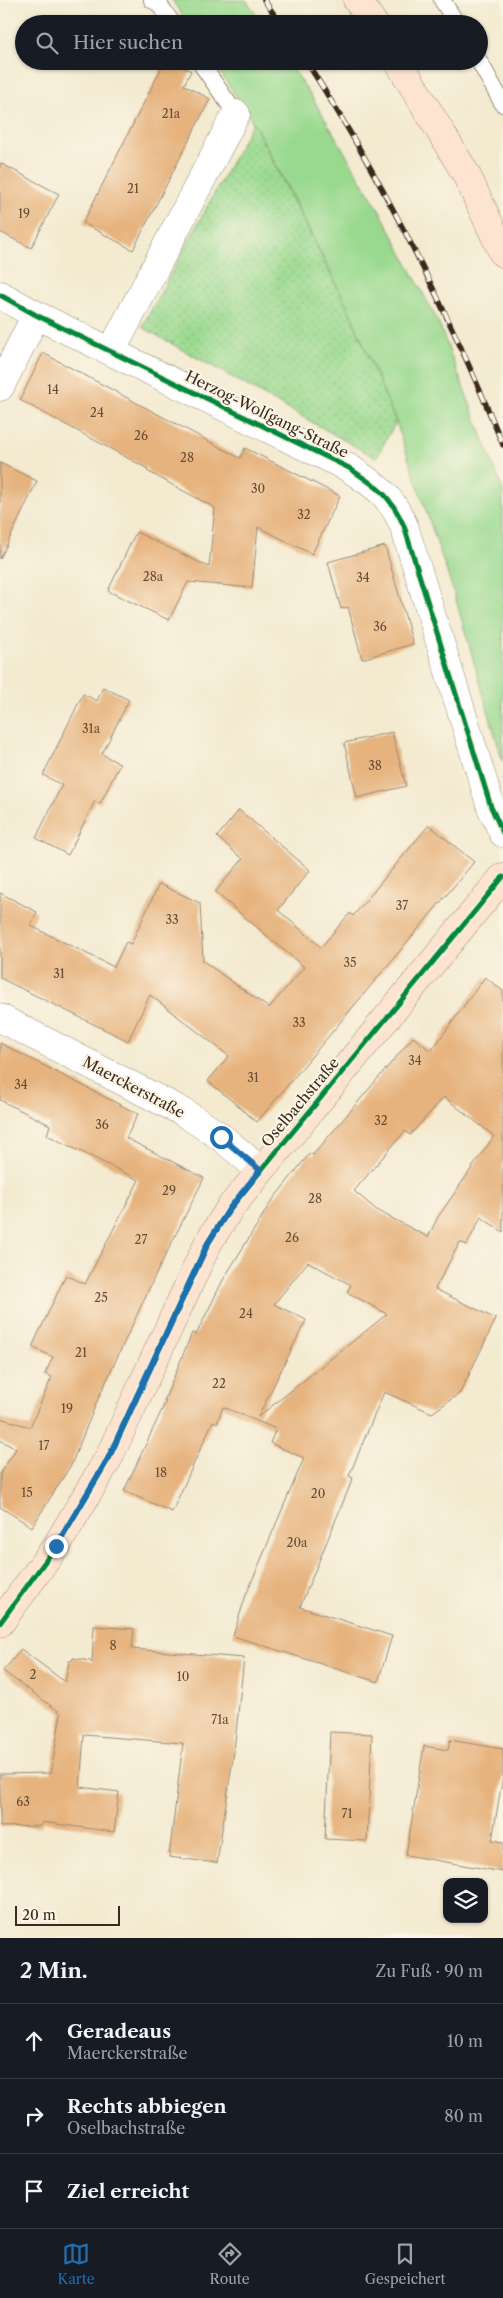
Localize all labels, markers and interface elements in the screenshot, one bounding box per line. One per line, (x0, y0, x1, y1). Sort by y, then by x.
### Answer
search box (15, 15, 488, 70)
icon: search (33, 29, 61, 57)
text: Hier suchen (73, 31, 183, 54)
house number: 21a (162, 106, 181, 121)
house number: 21 (127, 181, 139, 196)
house number: 19 (18, 206, 30, 221)
street label: Herzog-Wolfgang-Straße (182, 366, 352, 462)
house number: 14 (47, 382, 59, 397)
house number: 24 (90, 405, 104, 420)
house number: 26 (134, 428, 148, 443)
house number: 28 (180, 450, 194, 465)
house number: 30 (251, 481, 265, 496)
house number: 32 (297, 507, 311, 522)
house number: 28a (143, 569, 164, 584)
house number: 34 (356, 570, 370, 585)
house number: 36 (373, 619, 387, 634)
house number: 31a (82, 721, 101, 736)
house number: 38 (368, 758, 382, 773)
house number: 37 (396, 898, 408, 913)
house number: 33 (165, 912, 179, 927)
house number: 35 (343, 955, 357, 970)
house number: 31 (53, 966, 65, 981)
house number: 33 (292, 1015, 306, 1030)
street label: Maerckerstraße (80, 1052, 188, 1122)
street label: Oselbachstraße (257, 1053, 343, 1151)
house number: 34 (408, 1053, 422, 1068)
house number: 31 (247, 1070, 259, 1085)
house number: 34 (14, 1077, 28, 1092)
house number: 32 (374, 1113, 388, 1128)
house number: 36 (95, 1117, 109, 1132)
route start (210, 1126, 233, 1149)
house number: 29 (162, 1183, 176, 1198)
house number: 28 (308, 1191, 322, 1206)
house number: 26 (285, 1230, 299, 1245)
house number: 27 (135, 1232, 147, 1247)
house number: 25 (94, 1290, 108, 1305)
house number: 24 (239, 1306, 253, 1321)
house number: 21 (75, 1345, 87, 1360)
house number: 22 (212, 1376, 226, 1391)
house number: 19 (61, 1401, 73, 1416)
house number: 17 (39, 1438, 50, 1453)
house number: 18 (155, 1465, 167, 1480)
house number: 15 (21, 1485, 33, 1500)
house number: 20 (311, 1486, 325, 1501)
route end (45, 1535, 68, 1558)
house number: 20a (287, 1535, 308, 1550)
house number: 8 (109, 1638, 117, 1653)
house number: 2 (30, 1667, 37, 1682)
house number: 10 (177, 1669, 189, 1684)
house number: 71a (211, 1712, 229, 1727)
house number: 63 (16, 1794, 30, 1809)
house number: 71 (342, 1806, 352, 1821)
map controls (443, 1878, 488, 1923)
button: layers (443, 1878, 488, 1923)
scale bar (15, 1903, 120, 1926)
text: 20 m (22, 1906, 56, 1924)
text: 2 Min. (20, 1958, 88, 1983)
text: Zu Fuß · 90 m (375, 1961, 483, 1981)
text: Geradeaus (67, 2020, 171, 2043)
icon: ahead (20, 2027, 48, 2055)
text: 10 m (447, 2031, 483, 2051)
text: Maerckerstraße (67, 2043, 187, 2063)
text: Rechts abbiegen (67, 2095, 227, 2118)
icon: right (20, 2102, 48, 2130)
text: 80 m (444, 2106, 483, 2126)
text: Oselbachstraße (67, 2118, 185, 2138)
icon: arrive (20, 2177, 48, 2205)
text: Ziel erreicht (67, 2180, 189, 2203)
tab: Karte (58, 2240, 94, 2288)
tab: Route (210, 2240, 250, 2288)
tab: Gespeichert (365, 2240, 445, 2288)

